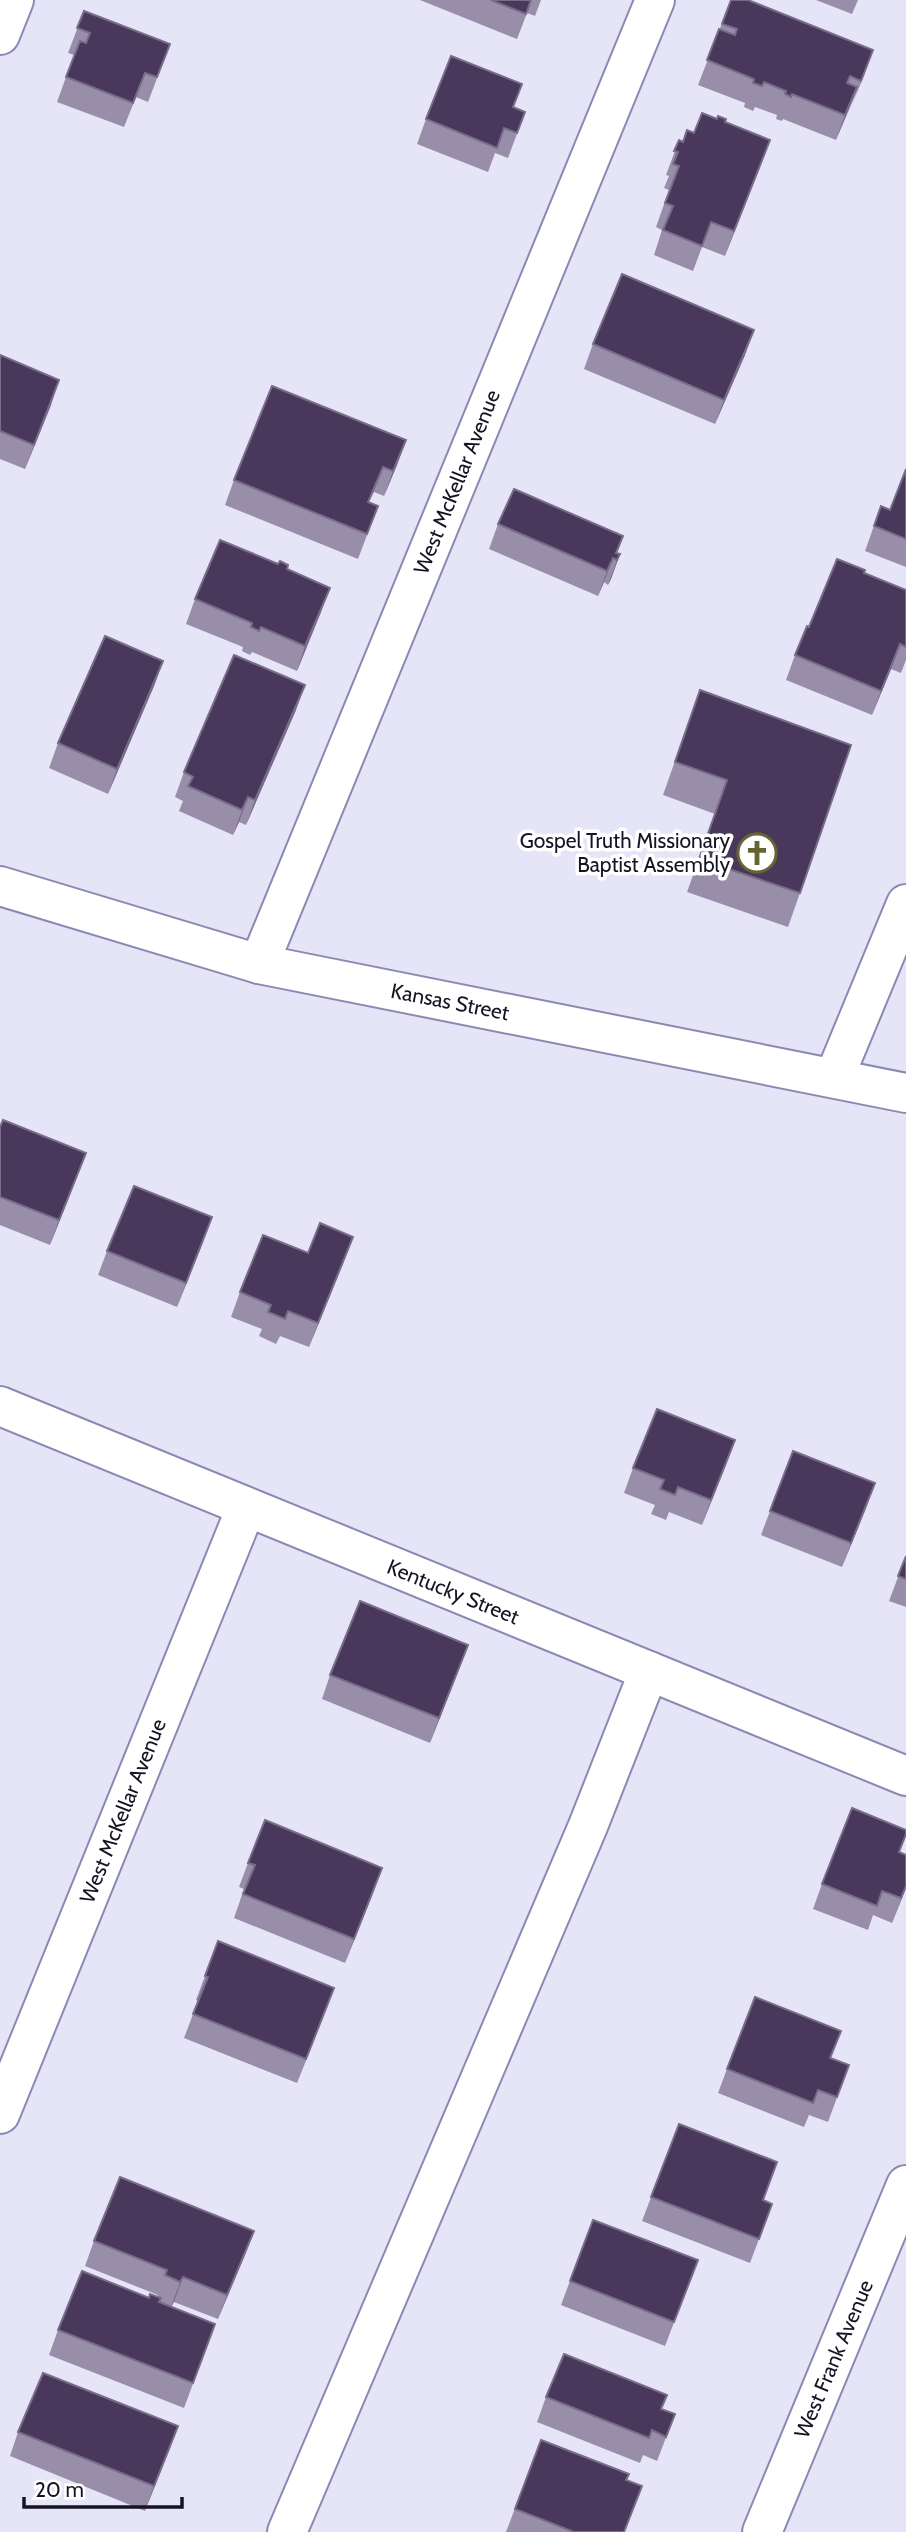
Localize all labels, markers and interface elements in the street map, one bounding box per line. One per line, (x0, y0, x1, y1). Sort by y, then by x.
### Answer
street label: West McKellar Avenue (408, 386, 505, 578)
place label: Gospel Truth Missionary Baptist Assembly (520, 828, 730, 877)
church icon: Gospel Truth Missionary Baptist Assembly (736, 832, 778, 874)
street label: Kansas Street (389, 978, 511, 1025)
street label: Kentucky Street (384, 1554, 523, 1629)
street label: West McKellar Avenue (74, 1715, 171, 1907)
street label: West Frank Avenue (789, 2276, 878, 2442)
scale bar (24, 2466, 182, 2510)
text: 20 m (35, 2477, 84, 2502)

